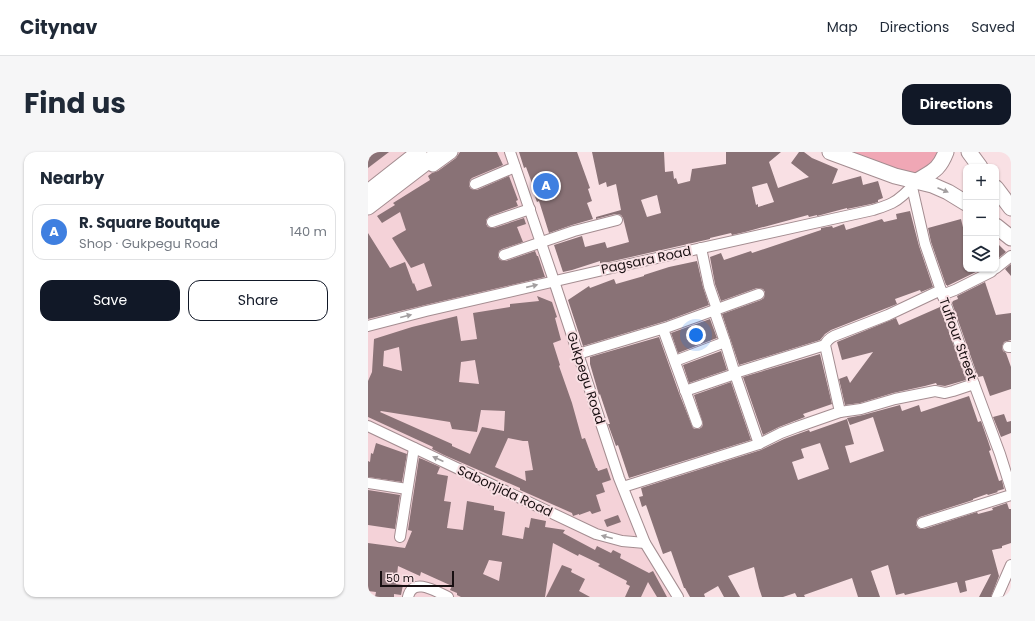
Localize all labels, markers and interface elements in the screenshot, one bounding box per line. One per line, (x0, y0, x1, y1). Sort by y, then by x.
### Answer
text: Citynav (20, 14, 97, 41)
text: Map (827, 17, 858, 37)
text: Directions (880, 17, 949, 37)
text: Saved (971, 17, 1015, 37)
text: Find us (24, 84, 126, 123)
button: Directions (902, 84, 1011, 125)
map controls (963, 164, 999, 272)
button: + (963, 164, 999, 200)
text: Nearby (40, 166, 104, 190)
pin: A (533, 171, 559, 201)
one-way arrow (937, 187, 949, 193)
button: − (963, 200, 999, 236)
text: R. Square Boutque (79, 212, 220, 233)
text: A (49, 222, 59, 241)
text: 140 m (290, 222, 327, 241)
text: Shop · Gukpegu Road (79, 234, 218, 253)
button: layers (963, 236, 999, 272)
street label: Pagsara Road (599, 241, 693, 279)
button: Save (40, 280, 180, 321)
button: Share (188, 280, 328, 321)
one-way arrow (526, 283, 538, 289)
street label: Tuffour Street (934, 295, 982, 383)
one-way arrow (400, 313, 412, 319)
your location (686, 325, 706, 345)
street label: Gukpegu Road (562, 329, 610, 427)
one-way arrow (432, 456, 444, 462)
street label: Sabonjida Road (454, 461, 556, 521)
one-way arrow (601, 534, 613, 540)
scale bar (380, 569, 454, 588)
text: 50 m (386, 570, 414, 586)

